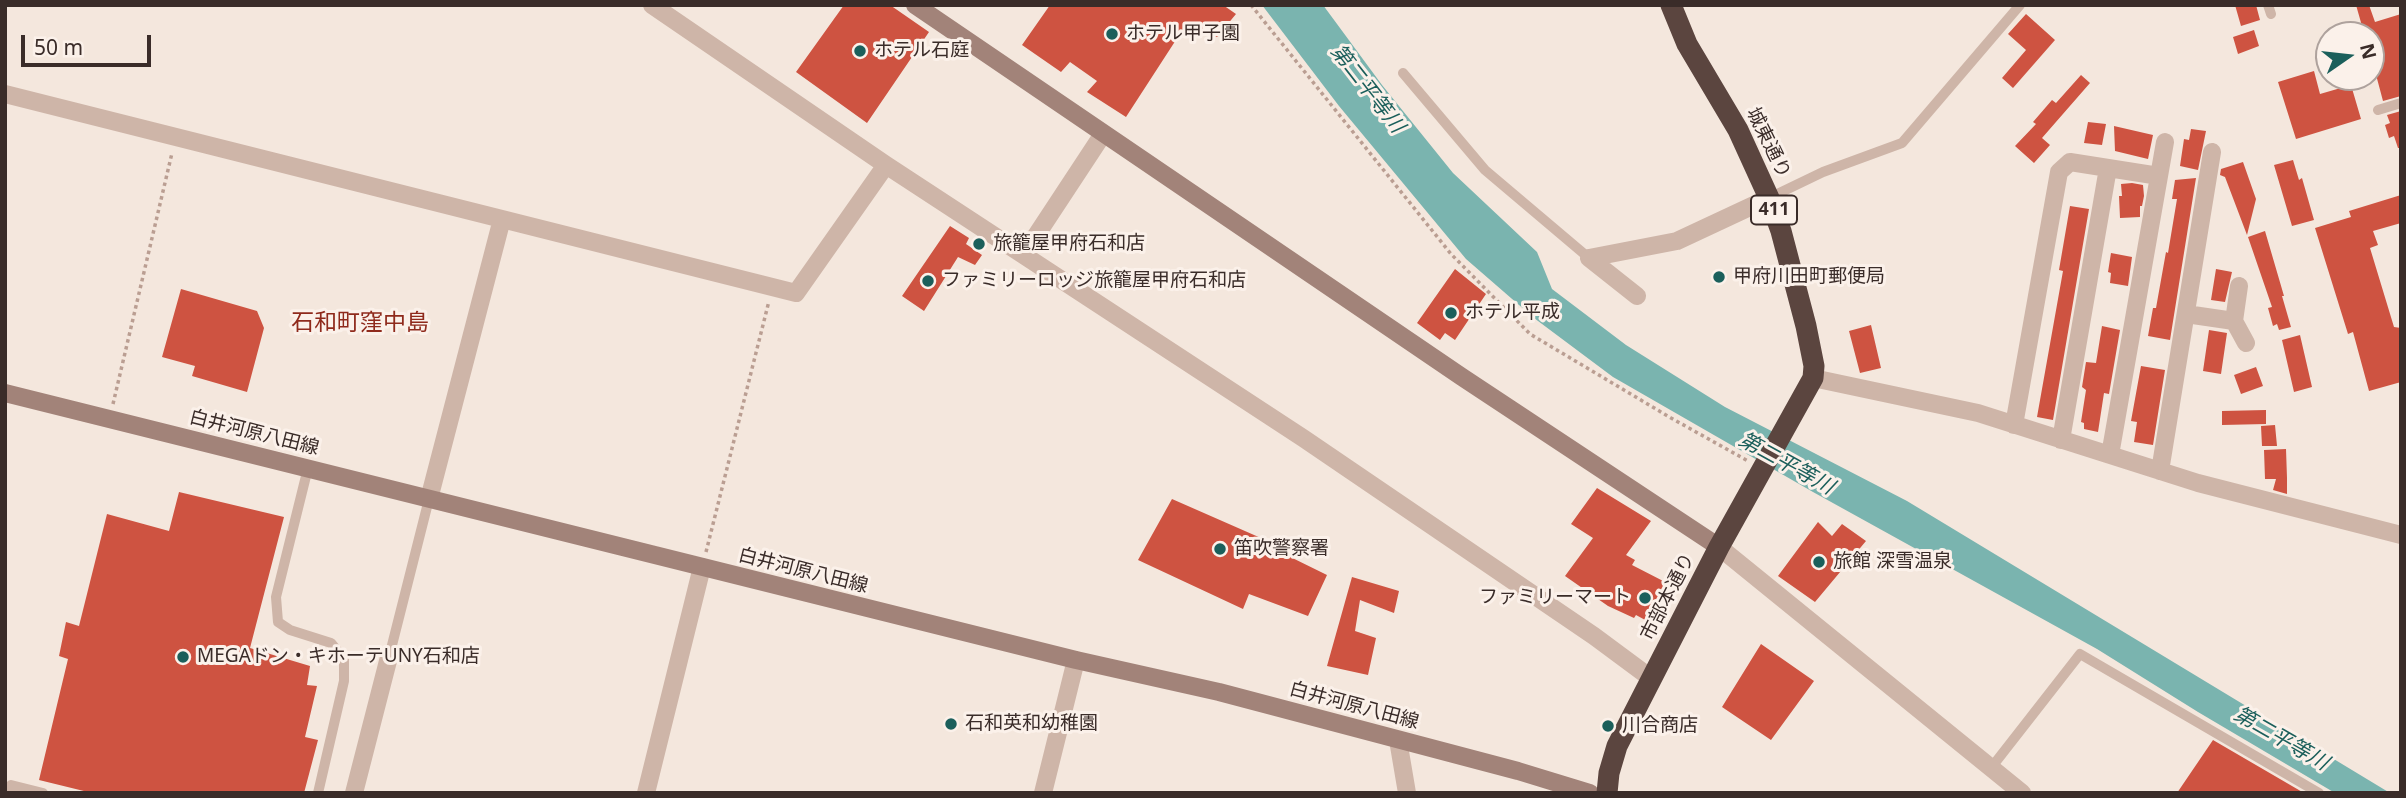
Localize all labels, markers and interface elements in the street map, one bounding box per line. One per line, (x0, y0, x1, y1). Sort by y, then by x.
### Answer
scale bar (24, 21, 154, 65)
north arrow (2315, 21, 2385, 91)
place label: ホテル甲子園 (1126, 23, 1240, 45)
marker: ホテル甲子園 (1104, 26, 1120, 42)
text: 50 m (34, 33, 83, 61)
place label: ホテル石庭 (874, 40, 969, 62)
water label: 第二平等川 (1325, 40, 1409, 138)
text: N (2354, 41, 2383, 62)
marker: ホテル石庭 (852, 43, 868, 59)
street label: 城東通り (1741, 104, 1795, 182)
road number: 411 (1751, 196, 1797, 224)
place label: 旅籠屋甲府石和店 (993, 233, 1145, 255)
marker: 旅籠屋甲府石和店 (971, 236, 987, 252)
place label: 甲府川田町郵便局 (1733, 266, 1885, 288)
marker: 甲府川田町郵便局 (1711, 269, 1727, 285)
place label: ファミリーロッジ旅籠屋甲府石和店 (942, 270, 1246, 292)
marker: ファミリーロッジ旅籠屋甲府石和店 (920, 273, 936, 289)
place label: ホテル平成 (1465, 302, 1560, 324)
marker: ホテル平成 (1443, 305, 1459, 321)
district label: 石和町窪中島 (291, 309, 429, 337)
street label: 白井河原八田線 (187, 406, 321, 460)
water label: 第二平等川 (1734, 428, 1838, 500)
place label: 笛吹警察署 (1234, 538, 1329, 560)
marker: 笛吹警察署 (1212, 541, 1228, 557)
street label: 白井河原八田線 (736, 544, 870, 598)
street label: 市部本通り (1636, 550, 1700, 644)
place label: 旅館 深雪温泉 (1833, 551, 1952, 573)
marker: 旅館 深雪温泉 (1811, 554, 1827, 570)
place label: ファミリーマート (1479, 587, 1631, 609)
marker: ファミリーマート (1637, 590, 1653, 606)
place label: MEGAドン・キホーテUNY石和店 (197, 646, 480, 668)
marker: MEGAドン・キホーテUNY石和店 (175, 649, 191, 665)
street label: 白井河原八田線 (1287, 678, 1421, 734)
water label: 第二平等川 (2229, 702, 2333, 776)
place label: 石和英和幼稚園 (965, 713, 1098, 735)
place label: 川合商店 (1622, 715, 1698, 737)
marker: 石和英和幼稚園 (943, 716, 959, 732)
marker: 川合商店 (1600, 718, 1616, 734)

